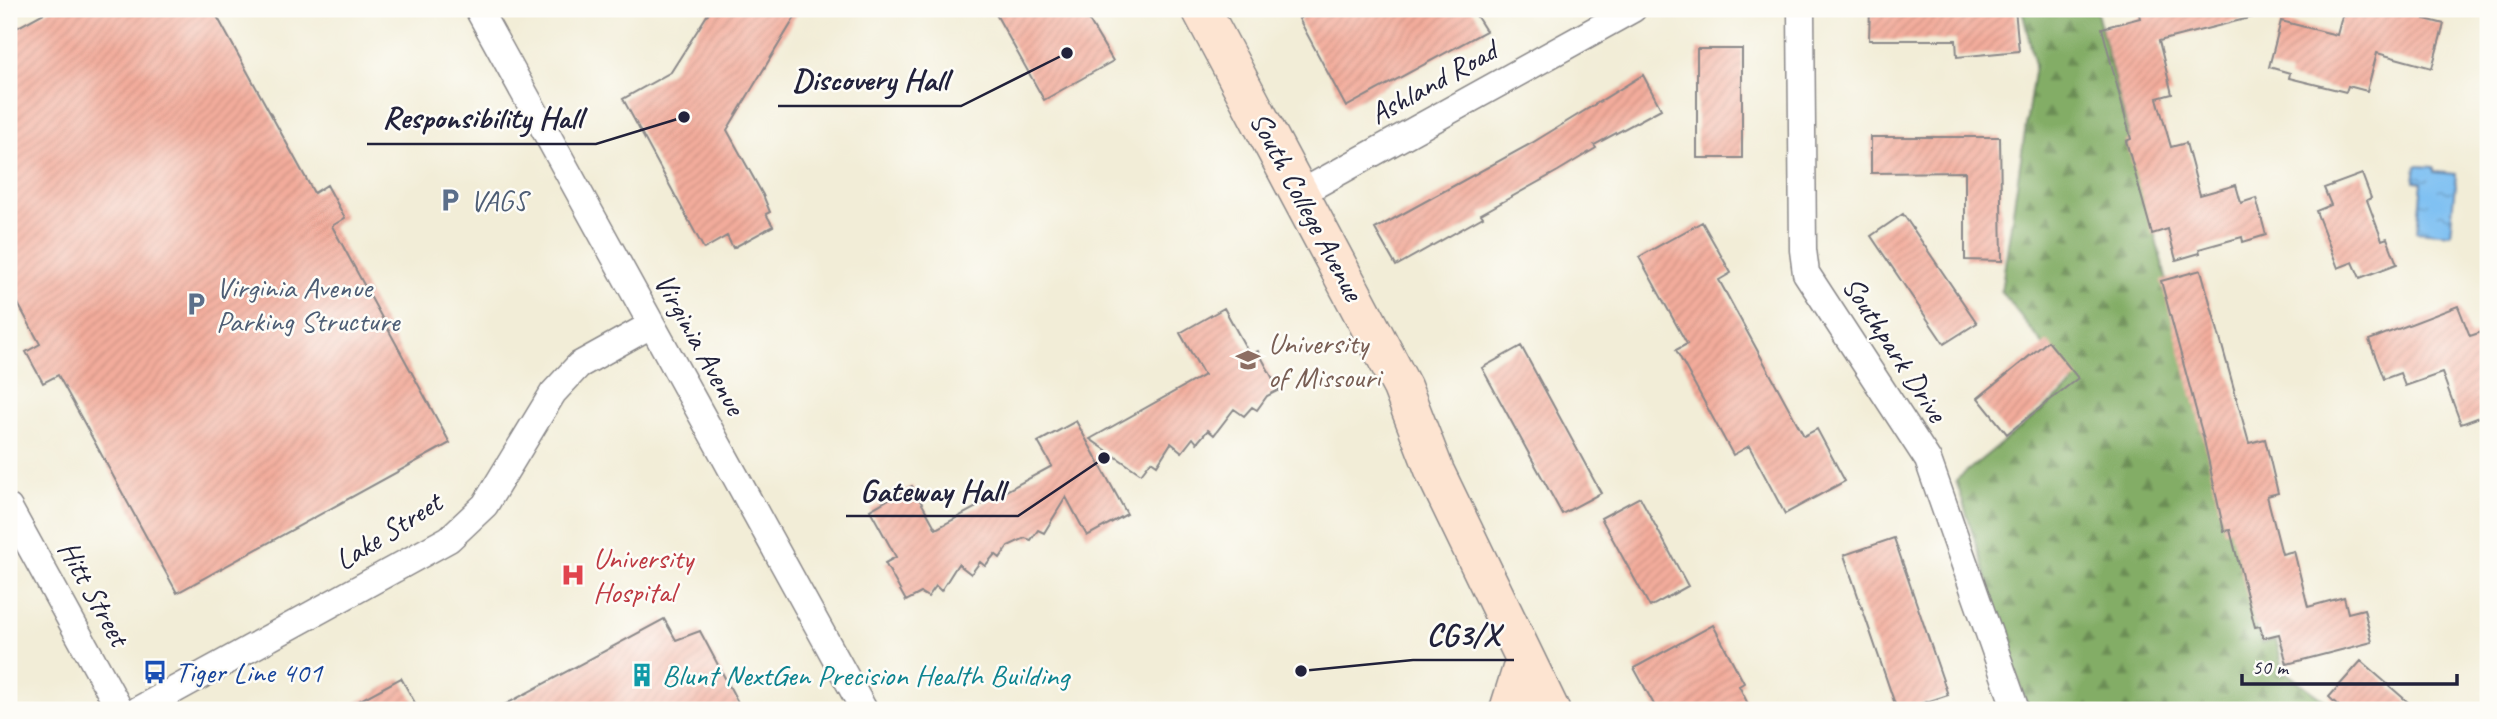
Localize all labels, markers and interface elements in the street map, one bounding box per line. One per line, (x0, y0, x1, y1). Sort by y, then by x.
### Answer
street label: Ashland Road (1363, 29, 1507, 133)
callout: Discovery Hall (778, 53, 961, 106)
text: Discovery Hall (792, 59, 954, 100)
callout: Responsibility Hall (367, 91, 596, 144)
text: Responsibility Hall (382, 97, 588, 138)
street label: South College Avenue (1241, 105, 1374, 309)
place label: VAGS (470, 181, 531, 219)
parking icon: VAGS (436, 186, 464, 214)
street label: Virginia Avenue (646, 267, 755, 423)
place label: Virginia Avenue Parking Structure (216, 268, 401, 340)
street label: Southpark Drive (1834, 269, 1957, 431)
parking icon: Virginia Avenue Parking Structure (182, 290, 210, 318)
place label: University of Missouri (1268, 324, 1384, 396)
school or university icon: University of Missouri (1234, 346, 1262, 374)
callout: Gateway Hall (846, 463, 1018, 516)
text: Gateway Hall (860, 470, 1010, 511)
street label: Lake Street (328, 482, 451, 579)
street label: Hitt Street (50, 534, 140, 655)
place label: University Hospital (593, 539, 696, 611)
hospital icon: University Hospital (559, 561, 587, 589)
callout: CG3/X (1413, 607, 1514, 660)
text: CG3/X (1426, 614, 1505, 655)
scale bar (2242, 642, 2457, 686)
place label: Tiger Line 401 (175, 653, 324, 691)
text: 50 m (2252, 654, 2290, 680)
place label: Blunt NextGen Precision Health Building (662, 656, 1071, 694)
bus stop icon: Tiger Line 401 (141, 658, 169, 686)
building icon: Blunt NextGen Precision Health Building (628, 661, 656, 689)

